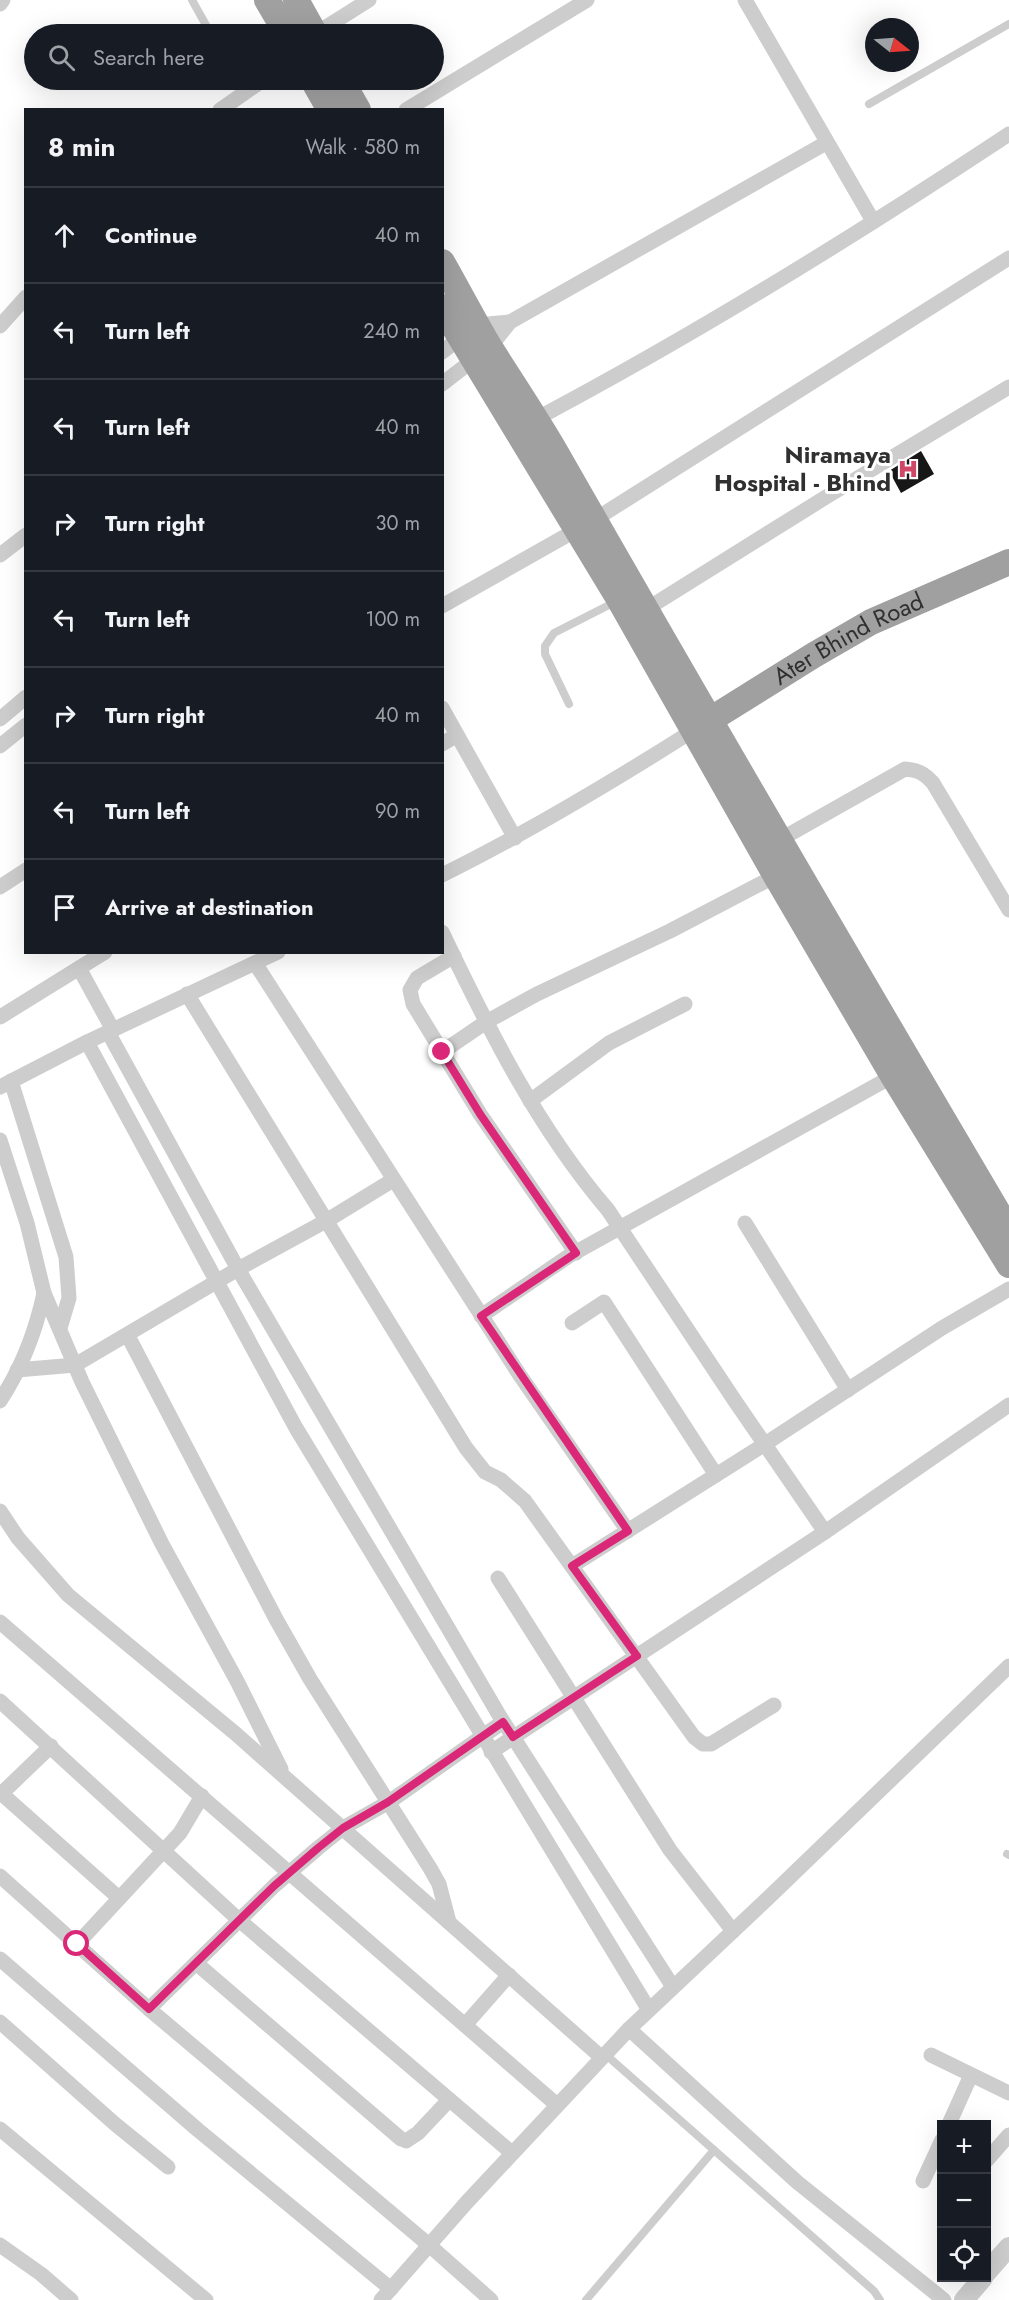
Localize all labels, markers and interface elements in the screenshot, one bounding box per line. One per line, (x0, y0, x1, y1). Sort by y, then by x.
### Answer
north arrow (865, 18, 919, 72)
search box (24, 24, 444, 90)
icon: search (45, 41, 78, 74)
text: Search here (93, 41, 204, 73)
text: 8 min (48, 128, 116, 166)
text: Walk · 580 m (305, 133, 420, 162)
icon: ahead (48, 219, 81, 252)
text: Continue (105, 219, 197, 251)
text: 40 m (375, 221, 420, 250)
icon: left (48, 315, 81, 348)
text: Turn left (105, 315, 190, 347)
text: 240 m (363, 317, 420, 346)
icon: left (48, 411, 81, 444)
text: Turn left (105, 411, 190, 443)
text: 40 m (375, 413, 420, 442)
place label: Niramaya Hospital - Bhind (714, 437, 891, 500)
hospital icon: Niramaya Hospital - Bhind (896, 457, 920, 481)
icon: right (48, 507, 81, 540)
text: Turn right (105, 507, 205, 539)
text: 30 m (375, 509, 420, 538)
street label: Ater Bhind Road (766, 583, 929, 693)
icon: left (48, 603, 81, 636)
text: Turn left (105, 603, 190, 635)
text: 100 m (365, 605, 420, 634)
icon: right (48, 699, 81, 732)
text: Turn right (105, 699, 205, 731)
text: 40 m (375, 701, 420, 730)
icon: left (48, 795, 81, 828)
text: Turn left (105, 795, 190, 827)
text: 90 m (375, 797, 420, 826)
icon: arrive (48, 891, 81, 924)
text: Arrive at destination (105, 891, 314, 923)
route end (428, 1038, 454, 1064)
route start (63, 1930, 89, 1956)
map controls (937, 2120, 991, 2282)
button: + (937, 2120, 991, 2174)
button: − (937, 2174, 991, 2228)
button: locate (937, 2228, 991, 2282)

